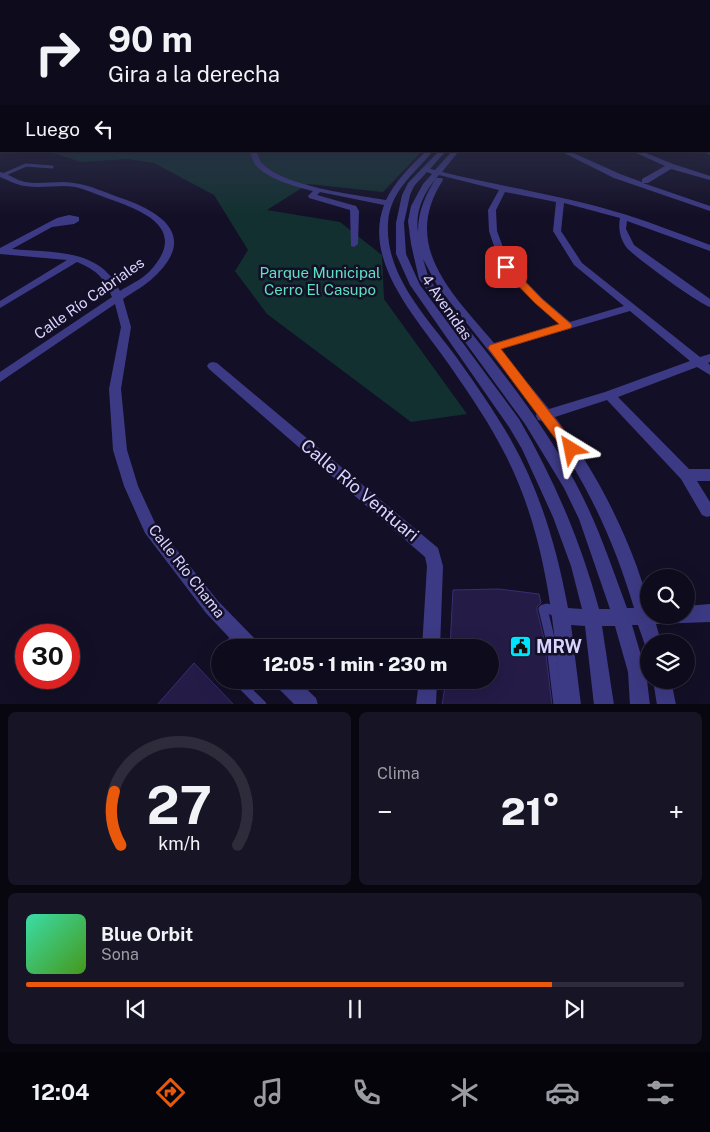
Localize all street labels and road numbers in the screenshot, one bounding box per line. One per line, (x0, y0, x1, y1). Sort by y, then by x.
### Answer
street label: Calle Río Cabriales (31, 254, 147, 342)
street label: 4 Avenidas (418, 271, 476, 343)
street label: Calle Río Ventuari (297, 435, 423, 545)
street label: Calle Río Chama (145, 521, 229, 621)

